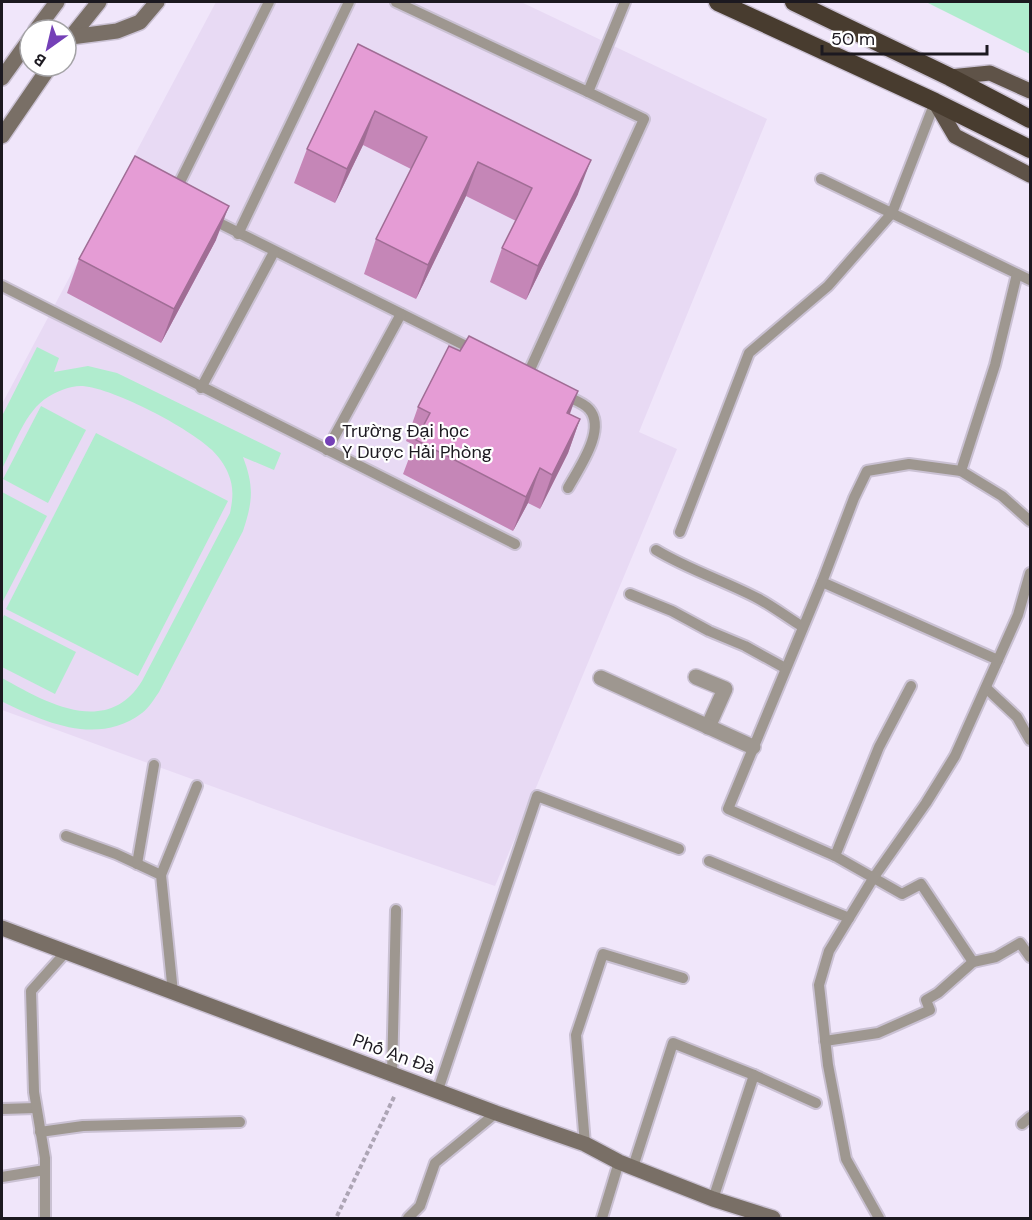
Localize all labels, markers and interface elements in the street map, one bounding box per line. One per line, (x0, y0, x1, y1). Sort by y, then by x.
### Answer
north arrow (18, 18, 78, 78)
scale bar (822, 18, 987, 56)
text: 50 m (831, 27, 875, 51)
text: B (30, 48, 50, 72)
place label: Trường Đại học Y Dược Hải Phòng (342, 419, 492, 464)
marker: Trường Đại học Y Dược Hải Phòng (323, 434, 337, 448)
street label: Phố An Đà (350, 1028, 438, 1080)

